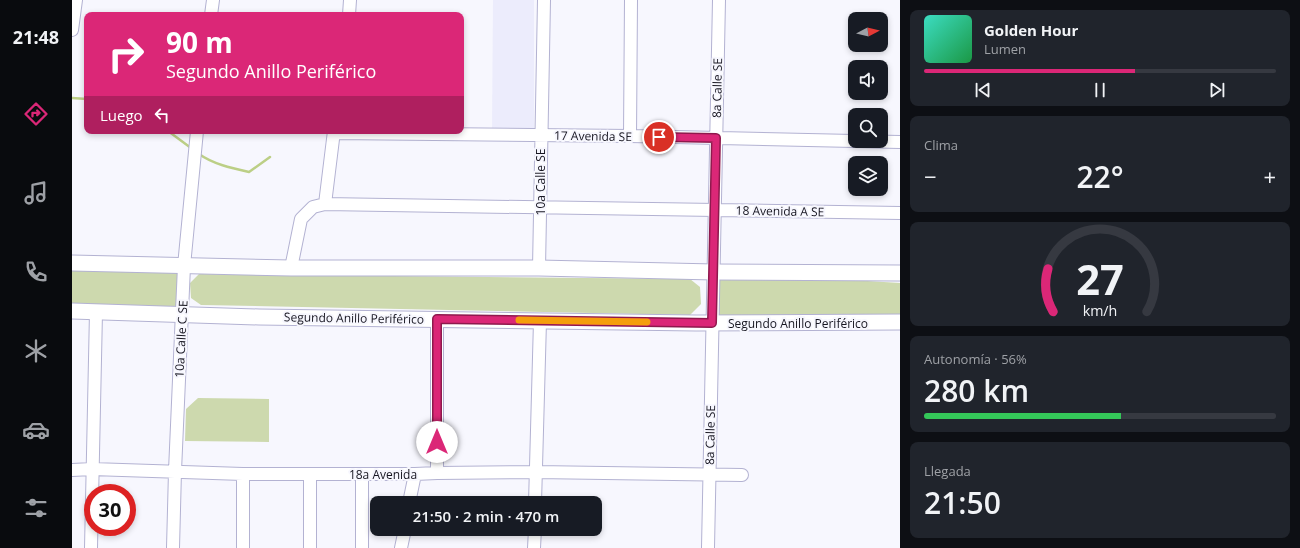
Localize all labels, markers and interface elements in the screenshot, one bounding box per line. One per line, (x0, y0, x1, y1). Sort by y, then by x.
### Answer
north arrow (848, 12, 888, 52)
map controls (848, 12, 888, 196)
text: Golden Hour (984, 20, 1078, 40)
text: 90 m (166, 23, 233, 61)
text: 21:48 (13, 25, 59, 49)
icon: right (100, 28, 152, 80)
text: Lumen (984, 40, 1026, 58)
street label: 8a Calle SE (708, 58, 726, 118)
text: Segundo Anillo Periférico (166, 59, 376, 83)
button: sound (848, 60, 888, 100)
icon: previous (972, 79, 994, 101)
icon: pause (1089, 79, 1111, 101)
icon: next (1206, 79, 1228, 101)
icon: directions (22, 100, 50, 128)
icon: left (151, 104, 173, 126)
text: Luego (100, 105, 143, 125)
button: search (848, 108, 888, 148)
pin (642, 120, 676, 154)
icon: arrive (648, 126, 670, 148)
street label: 17 Avenida SE (554, 127, 632, 145)
text: Clima (924, 136, 958, 154)
street label: 10a Calle SE (532, 149, 549, 215)
button: layers (848, 156, 888, 196)
text: 22° (1076, 156, 1124, 197)
text: − (924, 161, 937, 191)
text: + (1263, 161, 1276, 191)
icon: music (22, 179, 50, 207)
street label: 18 Avenida A SE (736, 202, 824, 220)
text: 27 (1076, 251, 1124, 307)
icon: phone (22, 258, 50, 286)
street label: 10a Calle C SE (170, 300, 192, 378)
text: km/h (1083, 301, 1117, 320)
street label: Segundo Anillo Periférico (284, 308, 424, 328)
street label: Segundo Anillo Periférico (728, 315, 868, 332)
icon: climate (22, 337, 50, 365)
text: Autonomía · 56% (924, 350, 1027, 368)
text: 280 km (924, 370, 1029, 411)
street label: 8a Calle SE (701, 405, 719, 465)
icon: car (22, 416, 50, 444)
position arrow (416, 421, 458, 463)
text: Llegada (924, 462, 971, 480)
street label: 18a Avenida (349, 466, 417, 483)
text: 21:50 (924, 482, 1001, 523)
speed limit sign: 30 (84, 484, 136, 536)
icon: filters (22, 494, 50, 522)
text: 21:50 · 2 min · 470 m (413, 506, 559, 526)

